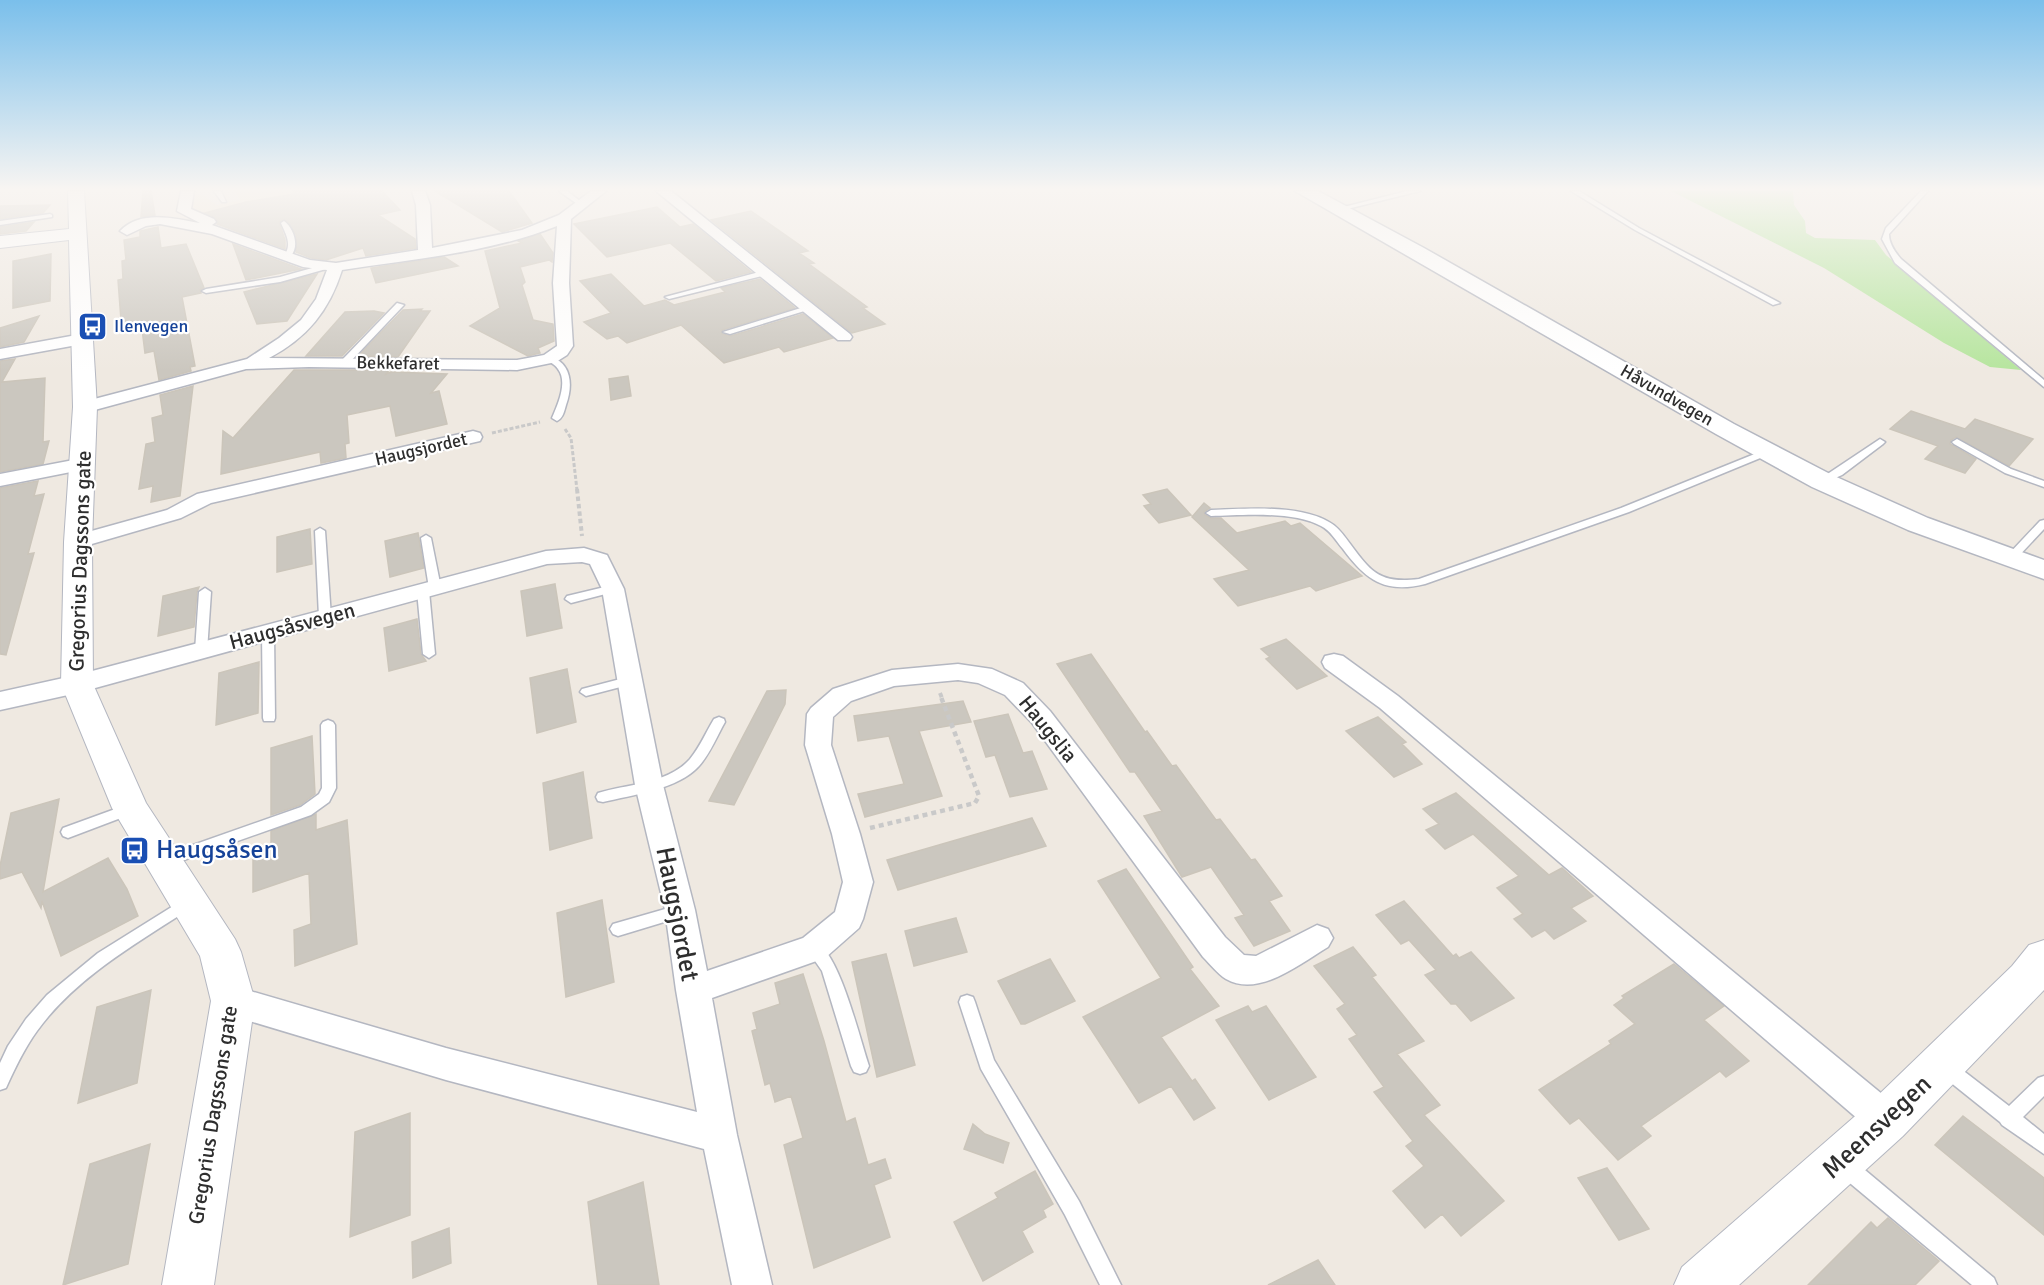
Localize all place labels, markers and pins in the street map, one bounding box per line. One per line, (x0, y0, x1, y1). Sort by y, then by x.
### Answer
bus stop icon: Ilenvegen (77, 310, 109, 342)
place label: Ilenvegen (114, 315, 188, 337)
bus stop icon: Haugsåsen (119, 834, 151, 866)
place label: Haugsåsen (156, 834, 278, 866)

